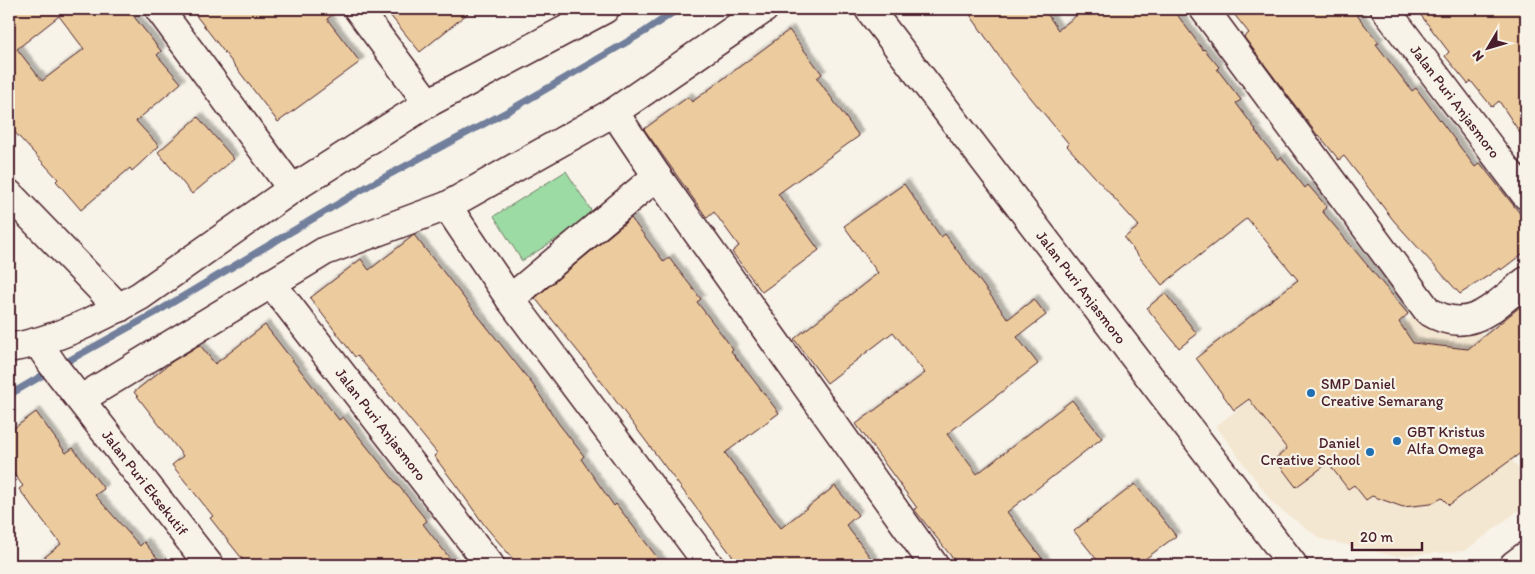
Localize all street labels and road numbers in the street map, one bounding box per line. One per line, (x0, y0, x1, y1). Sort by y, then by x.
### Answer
street label: Jalan Puri Anjasmoro (1406, 41, 1504, 162)
street label: Jalan Puri Anjasmoro (1032, 227, 1130, 347)
street label: Jalan Puri Anjasmoro (331, 365, 430, 484)
street label: Jalan Puri Eksekutif (98, 426, 192, 539)

